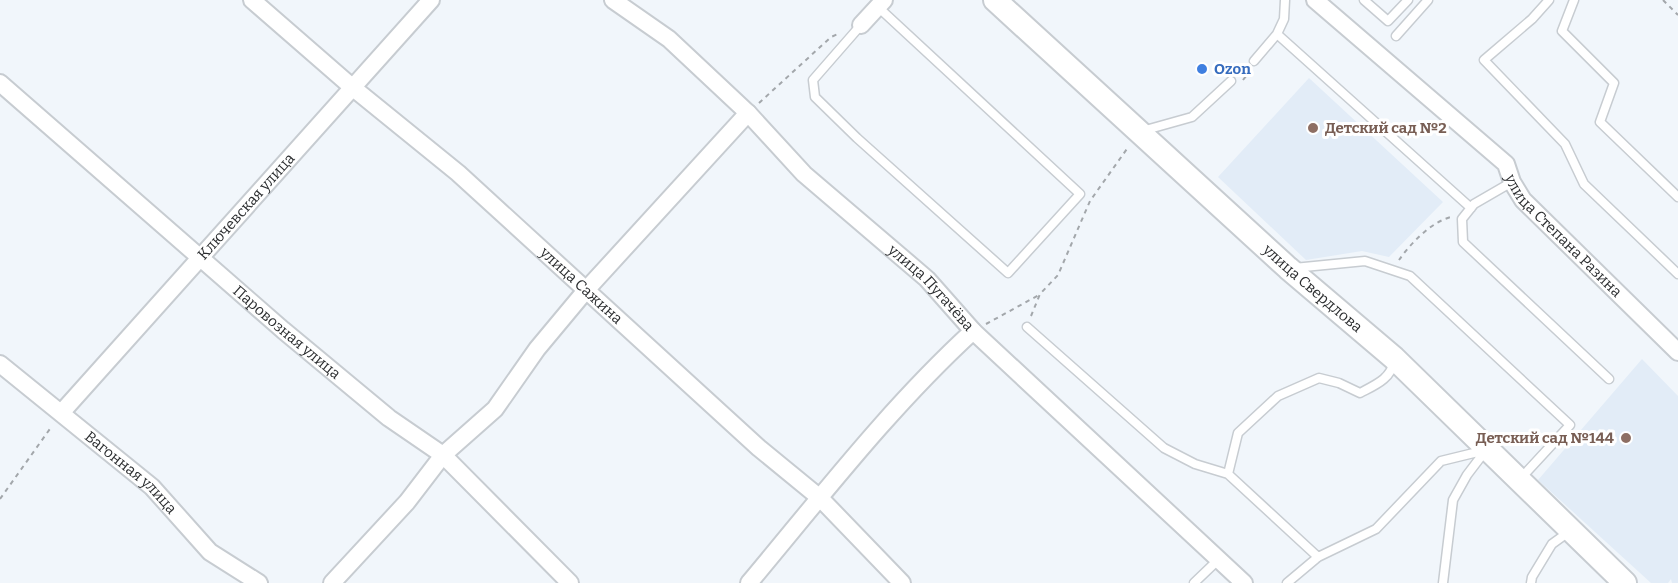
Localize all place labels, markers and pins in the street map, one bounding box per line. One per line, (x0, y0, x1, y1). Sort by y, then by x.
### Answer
place label: Ozon (1214, 60, 1251, 78)
marker: Ozon (1195, 62, 1209, 76)
place label: Детский сад №2 (1325, 119, 1447, 137)
marker: Детский сад №2 (1306, 121, 1320, 135)
place label: Детский сад №144 (1476, 429, 1614, 447)
marker: Детский сад №144 (1619, 431, 1633, 445)

